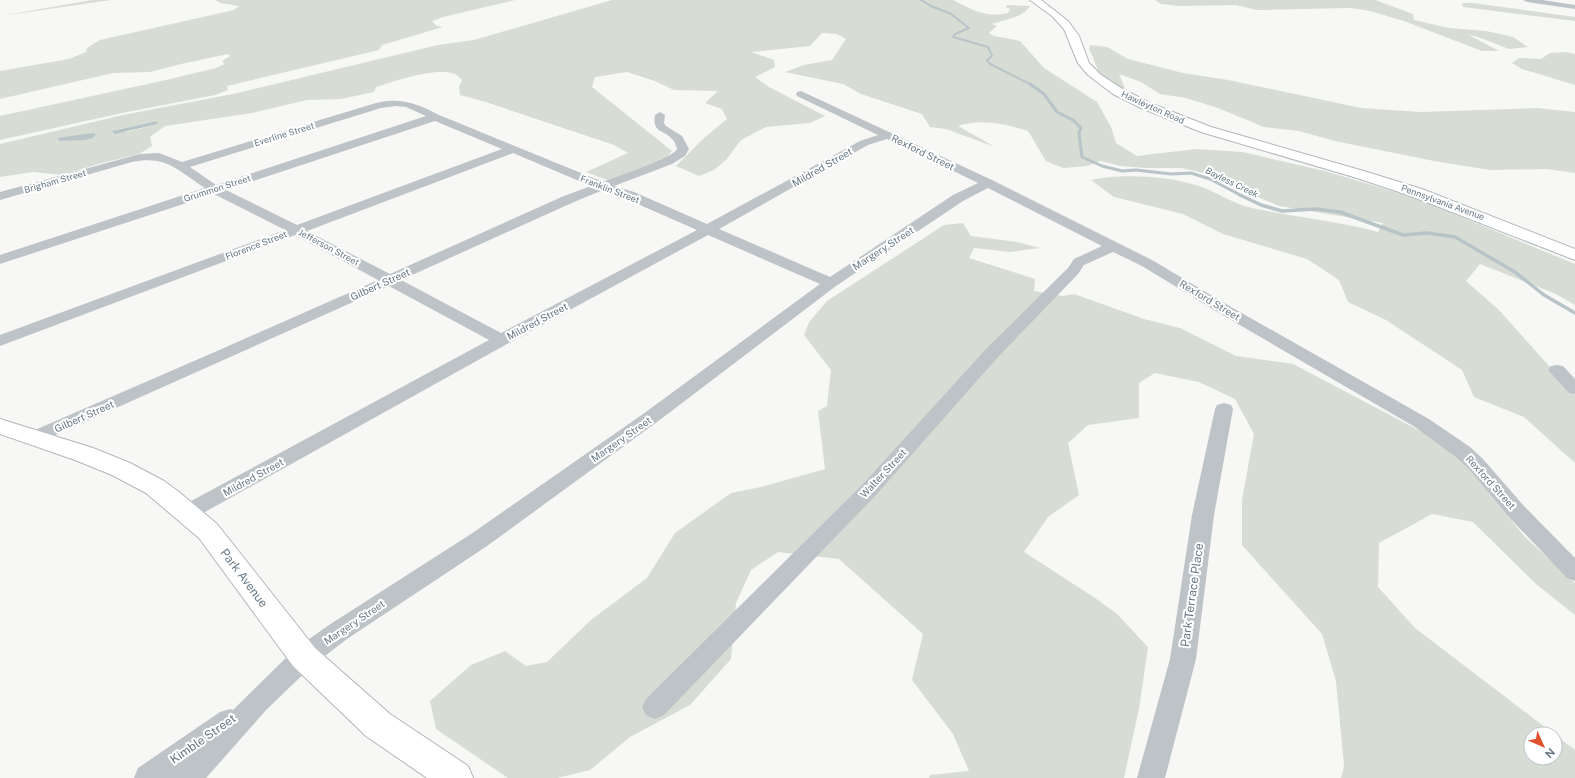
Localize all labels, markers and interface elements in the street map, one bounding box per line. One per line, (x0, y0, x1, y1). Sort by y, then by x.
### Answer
street label: Hawleyton Road (1120, 88, 1186, 126)
street label: Everline Street (253, 120, 316, 148)
street label: Rexford Street (890, 132, 957, 172)
street label: Mildred Street (790, 145, 854, 189)
water label: Bayless Creek (1204, 165, 1260, 200)
street label: Brigham Street (23, 167, 88, 195)
street label: Grummon Street (182, 172, 252, 204)
street label: Franklin Street (579, 173, 642, 206)
street label: Pennsylvania Avenue (1400, 182, 1486, 222)
street label: Margery Street (850, 224, 916, 272)
street label: Jefferson Street (297, 226, 362, 268)
street label: Florence Street (224, 228, 289, 262)
street label: Gilbert Street (348, 266, 412, 302)
street label: Rexford Street (1178, 277, 1243, 323)
street label: Mildred Street (504, 300, 570, 342)
street label: Gilbert Street (52, 398, 116, 434)
street label: Margery Street (589, 414, 654, 464)
street label: Walter Street (857, 446, 909, 500)
street label: Rexford Street (1464, 453, 1518, 512)
street label: Mildred Street (221, 455, 285, 499)
street label: Park Terrace Place (1178, 542, 1206, 648)
street label: Park Avenue (217, 546, 271, 610)
street label: Margery Street (321, 597, 387, 647)
street label: Kimble Street (168, 711, 239, 767)
north arrow (1523, 726, 1563, 766)
text: N (1543, 746, 1557, 760)

